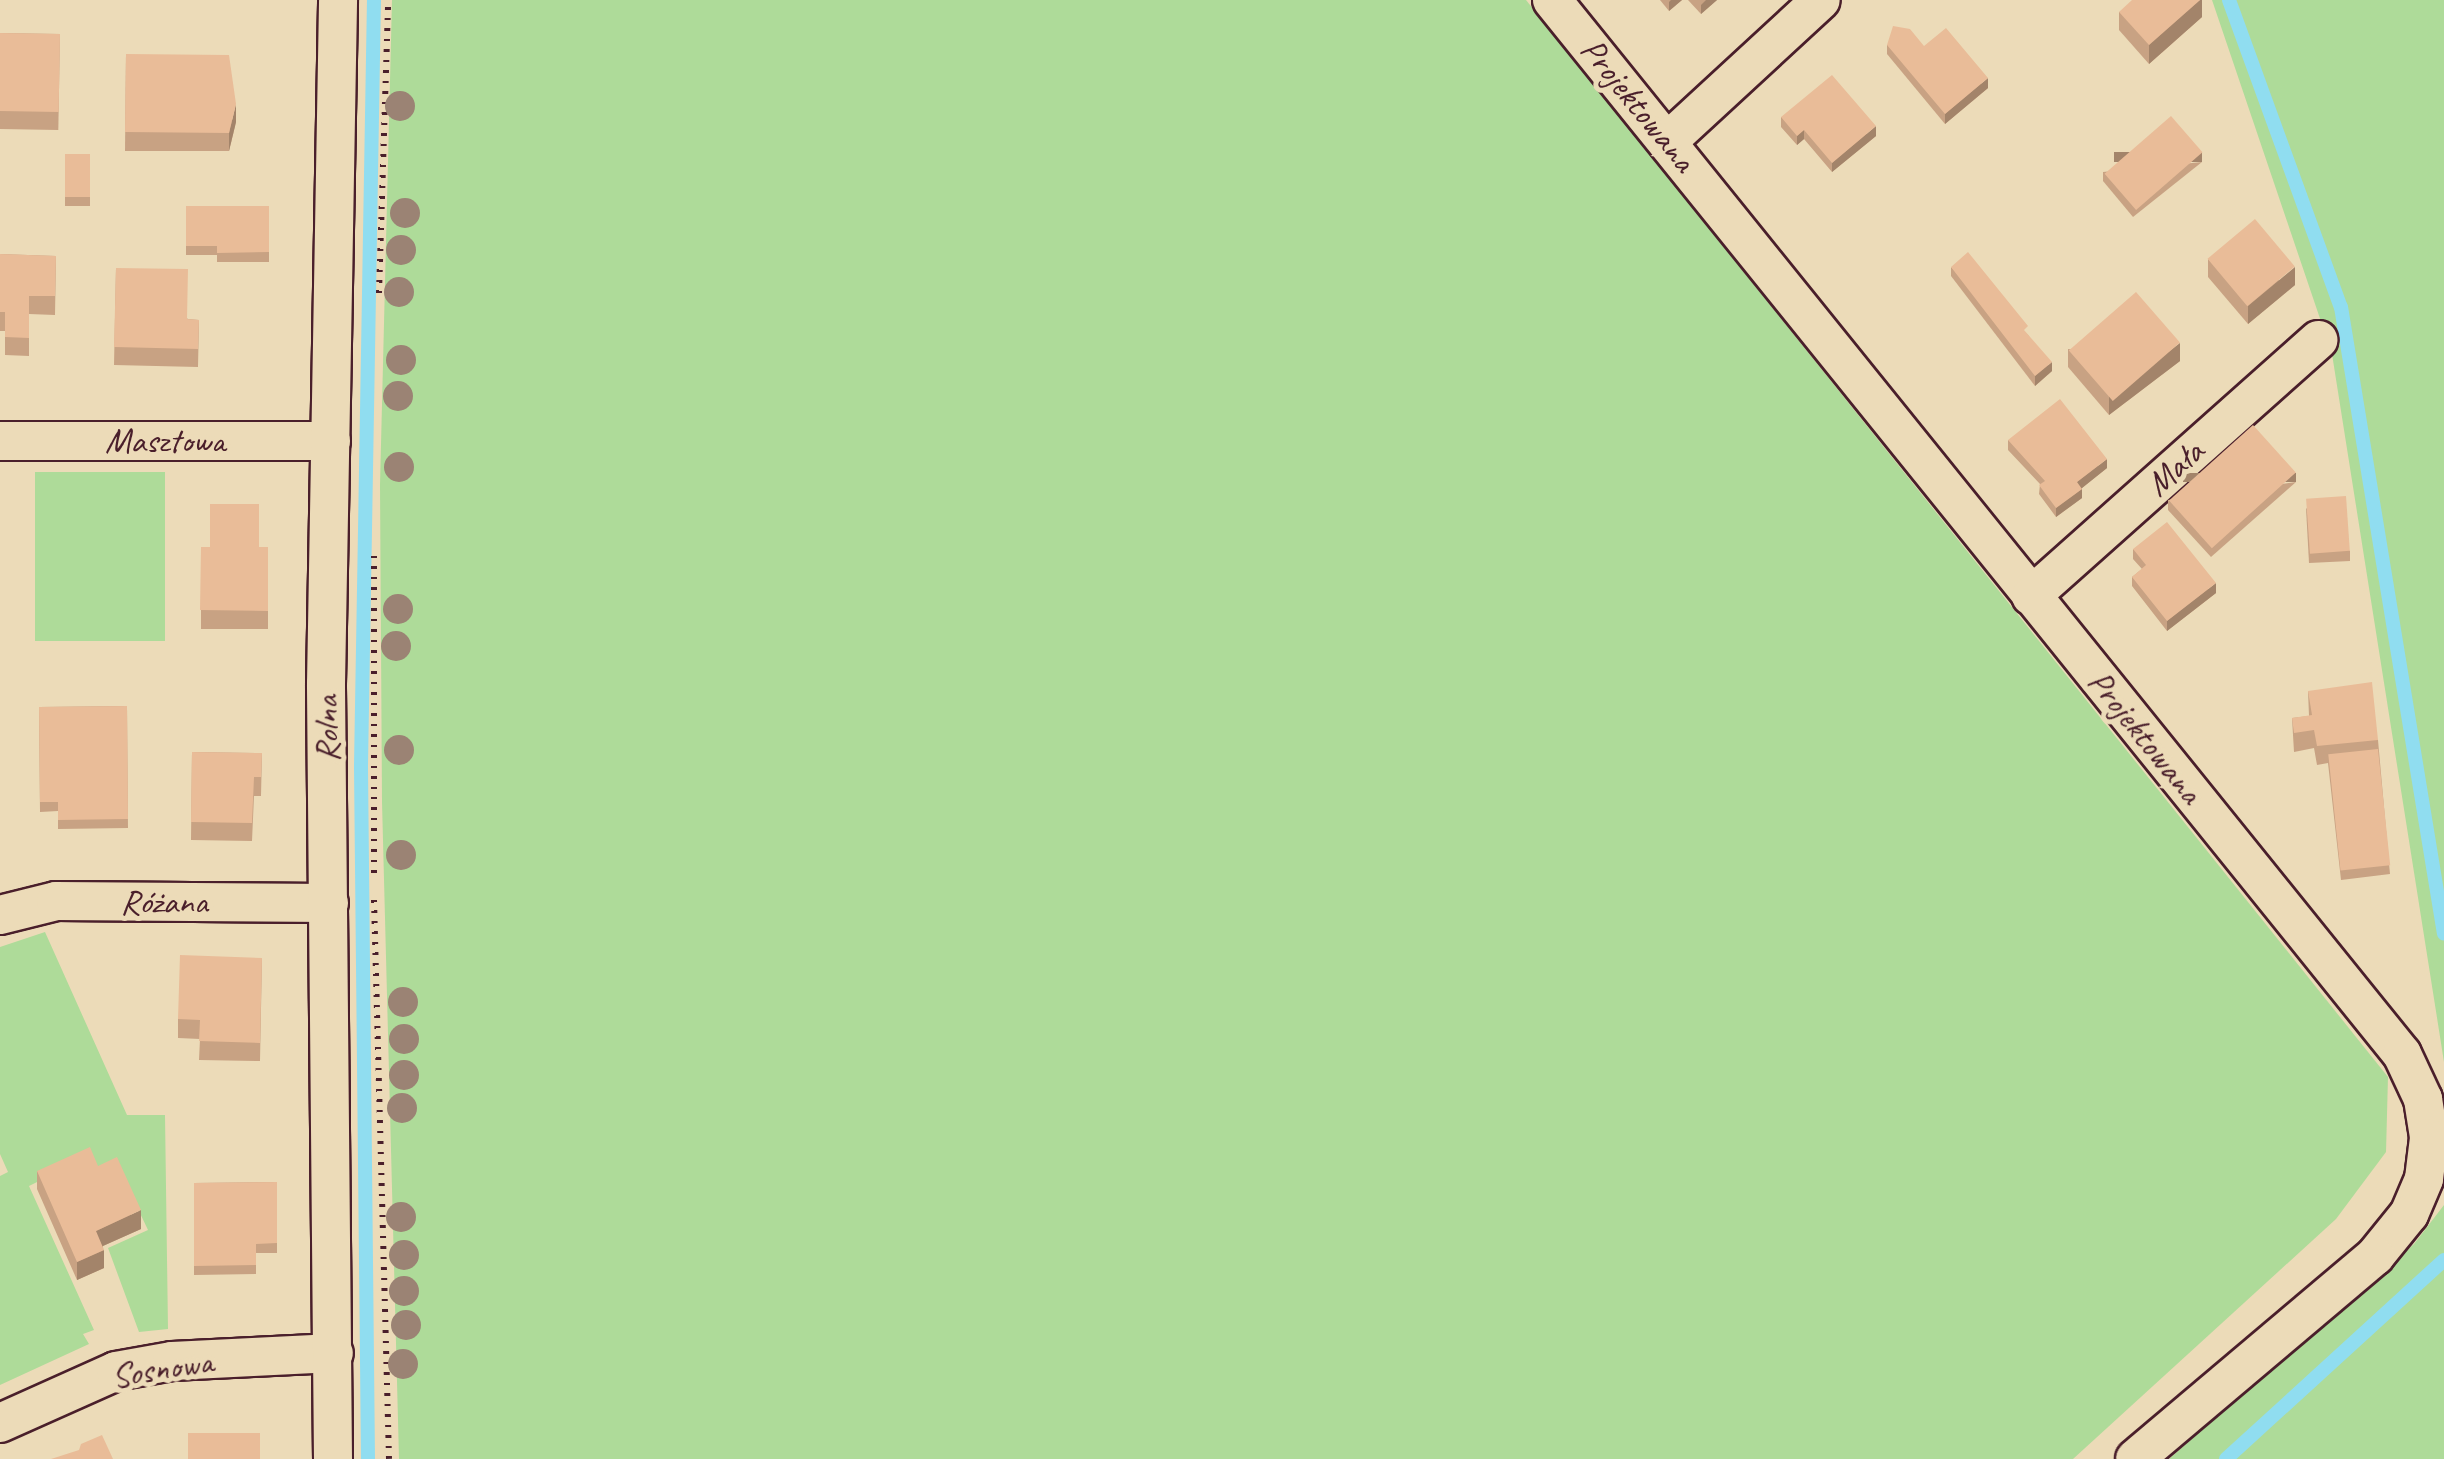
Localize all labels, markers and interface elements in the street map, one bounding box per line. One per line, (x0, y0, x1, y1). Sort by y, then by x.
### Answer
street label: Projektowana (1571, 30, 1705, 180)
street label: Masztowa (105, 420, 225, 462)
street label: Mała (2137, 431, 2213, 505)
street label: Projektowana (2078, 662, 2212, 812)
street label: Rolna (305, 695, 349, 763)
street label: Różana (120, 881, 208, 923)
street label: Sosnowa (109, 1340, 215, 1398)

